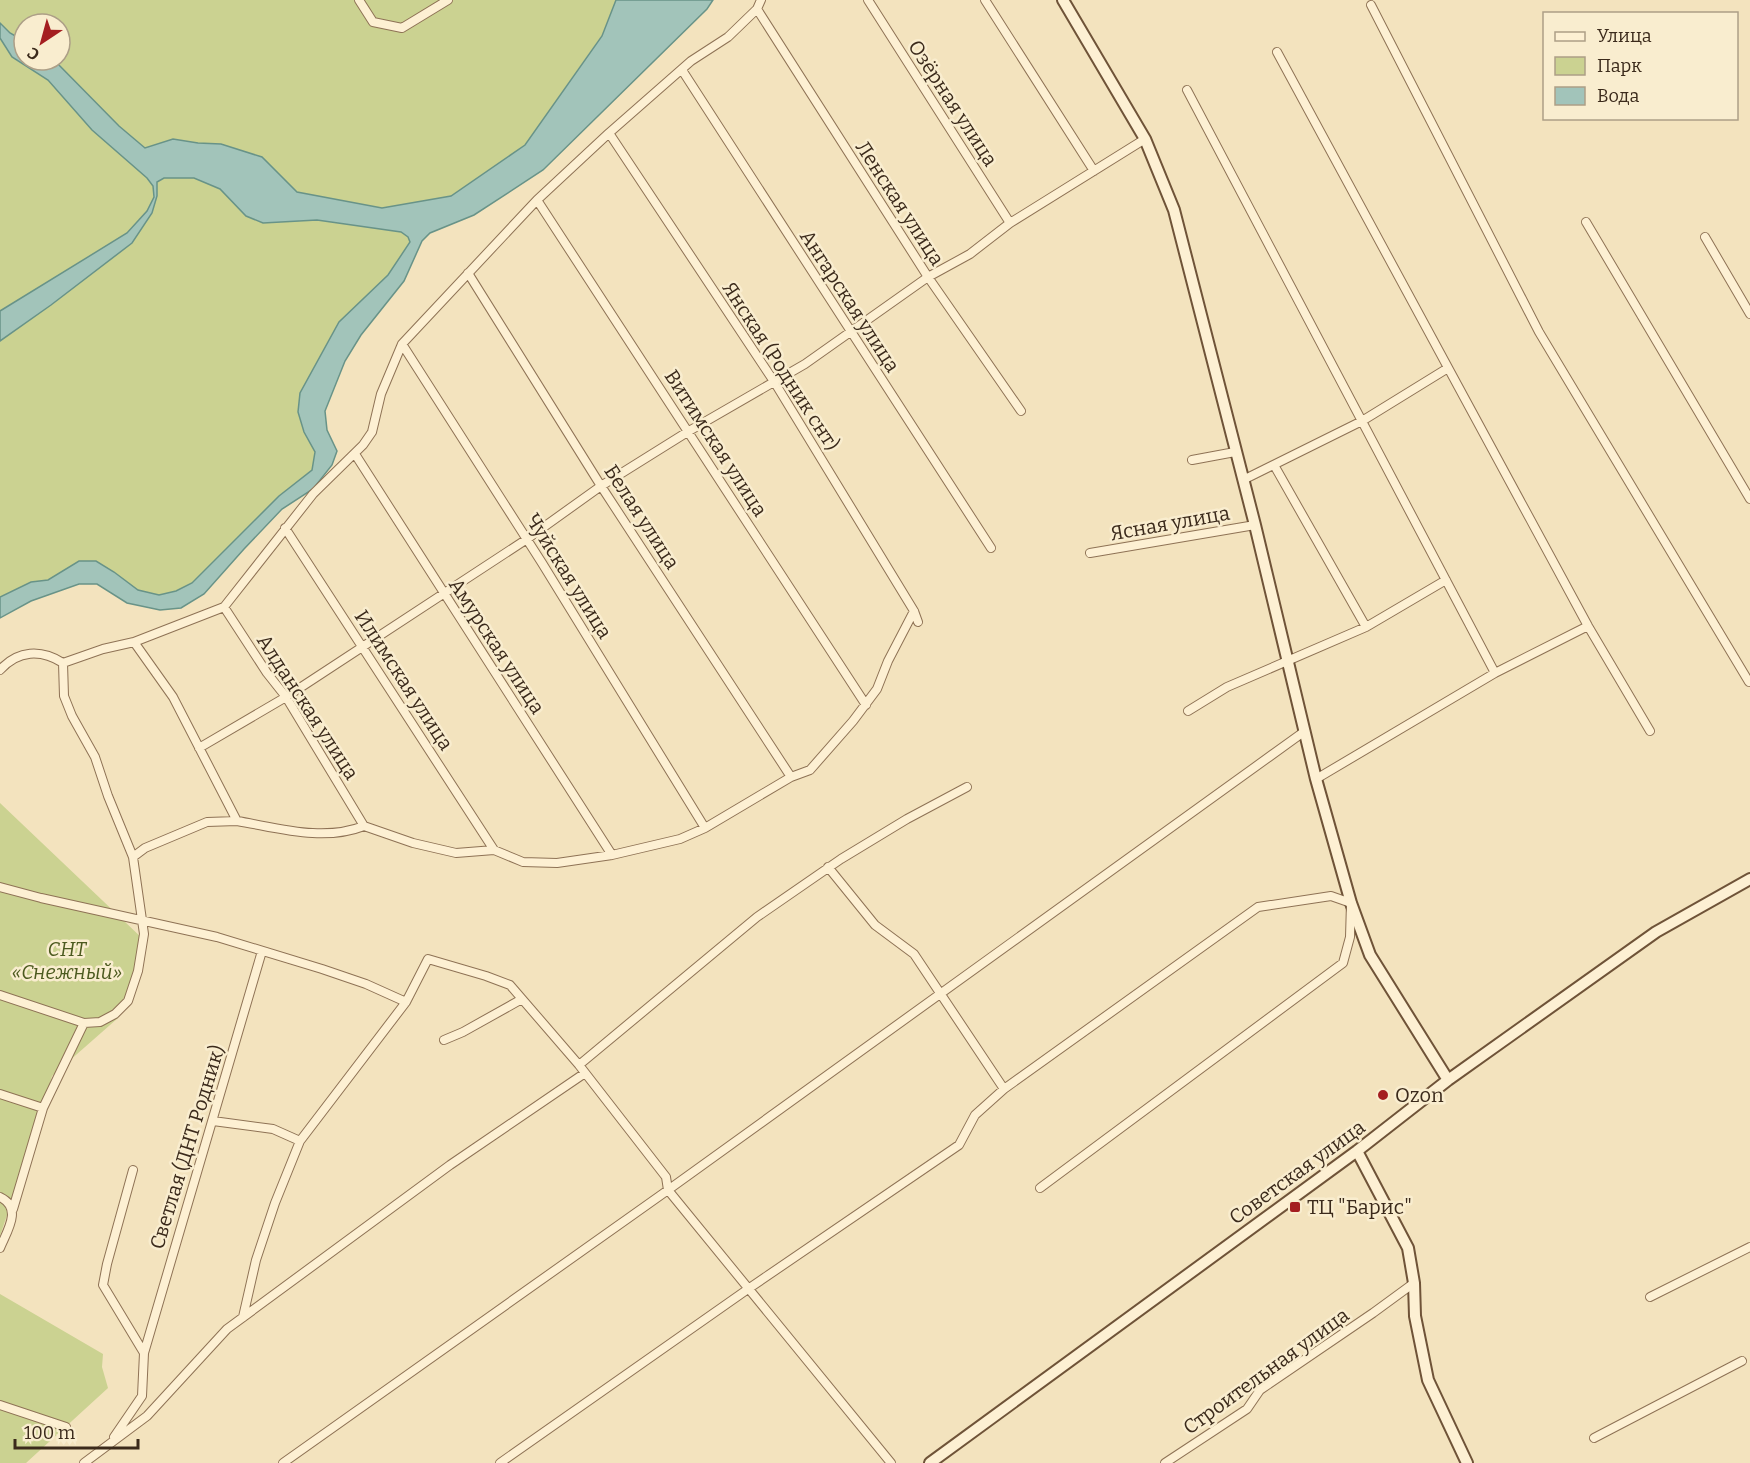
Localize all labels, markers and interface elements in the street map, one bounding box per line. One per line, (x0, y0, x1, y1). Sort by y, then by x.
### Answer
north arrow (12, 12, 72, 72)
legend (1543, 12, 1738, 120)
text: Улица (1597, 25, 1652, 47)
street label: Озёрная улица (903, 35, 1003, 171)
text: С (24, 43, 43, 64)
text: Парк (1597, 55, 1642, 77)
text: Вода (1597, 85, 1639, 107)
street label: Ленская улица (851, 136, 949, 270)
street label: Ангарская улица (795, 225, 905, 377)
street label: Янская (Родник снт) (718, 277, 844, 455)
street label: Витимская улица (660, 365, 772, 521)
street label: Белая улица (599, 460, 685, 574)
street label: Ясная улица (1108, 501, 1232, 545)
street label: Чуйская улица (521, 509, 617, 643)
street label: Амурская улица (444, 574, 550, 718)
street label: Илимская улица (350, 605, 458, 755)
street label: Алданская улица (252, 630, 364, 784)
park label: СНТ «Снежный» (12, 937, 122, 984)
street label: Светлая (ДНТ Родник) (145, 1042, 229, 1252)
place label: Ozon (1395, 1083, 1444, 1107)
marker: Ozon (1376, 1088, 1390, 1102)
street label: Советская улица (1224, 1115, 1370, 1229)
place label: ТЦ "Барис" (1307, 1195, 1412, 1219)
marker: ТЦ "Барис" (1288, 1200, 1302, 1214)
street label: Строительная улица (1178, 1303, 1354, 1439)
scale bar (15, 1412, 138, 1450)
text: 100 m (24, 1422, 75, 1444)

